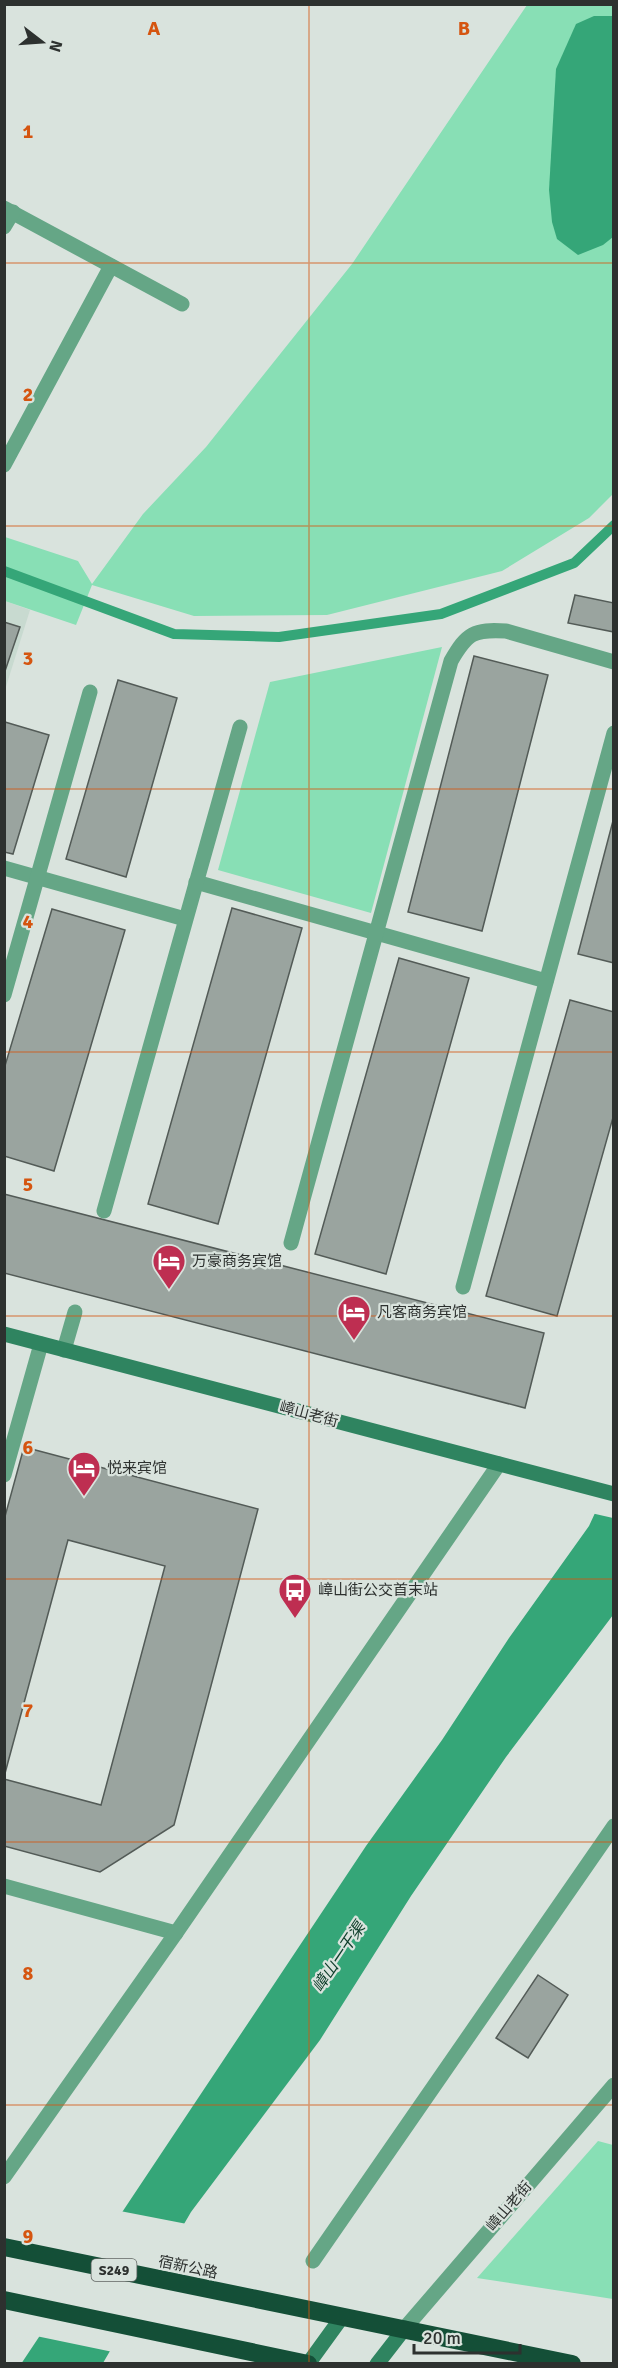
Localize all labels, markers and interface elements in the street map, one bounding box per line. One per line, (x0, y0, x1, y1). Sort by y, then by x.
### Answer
north arrow (12, 12, 72, 72)
text: A (148, 16, 161, 41)
text: B (458, 16, 470, 41)
text: N (44, 38, 67, 54)
text: 1 (23, 119, 34, 144)
text: 2 (23, 382, 33, 407)
text: 3 (23, 646, 33, 671)
text: 4 (23, 909, 34, 934)
text: 5 (23, 1172, 33, 1197)
hotel icon: 万豪商务宾馆 (151, 1243, 187, 1290)
place label: 万豪商务宾馆 (192, 1252, 282, 1270)
hotel icon: 凡客商务宾馆 (336, 1294, 372, 1341)
place label: 凡客商务宾馆 (377, 1303, 467, 1321)
street label: 嶂山老街 (278, 1398, 340, 1430)
text: 6 (23, 1435, 34, 1460)
hotel icon: 悦来宾馆 (66, 1450, 102, 1497)
place label: 悦来宾馆 (107, 1459, 167, 1477)
bus stop icon: 嶂山街公交首末站 (277, 1572, 313, 1619)
place label: 嶂山街公交首末站 (318, 1581, 438, 1599)
text: 7 (23, 1698, 34, 1723)
water label: 嶂山一干渠 (308, 1917, 371, 1996)
text: 8 (23, 1961, 34, 1986)
street label: 嶂山老街 (483, 2177, 535, 2235)
text: 9 (23, 2224, 34, 2249)
street label: 宿新公路 (157, 2252, 219, 2282)
road number: S249 (92, 2259, 136, 2281)
scale bar (414, 2317, 520, 2355)
text: 20 m (423, 2327, 461, 2349)

